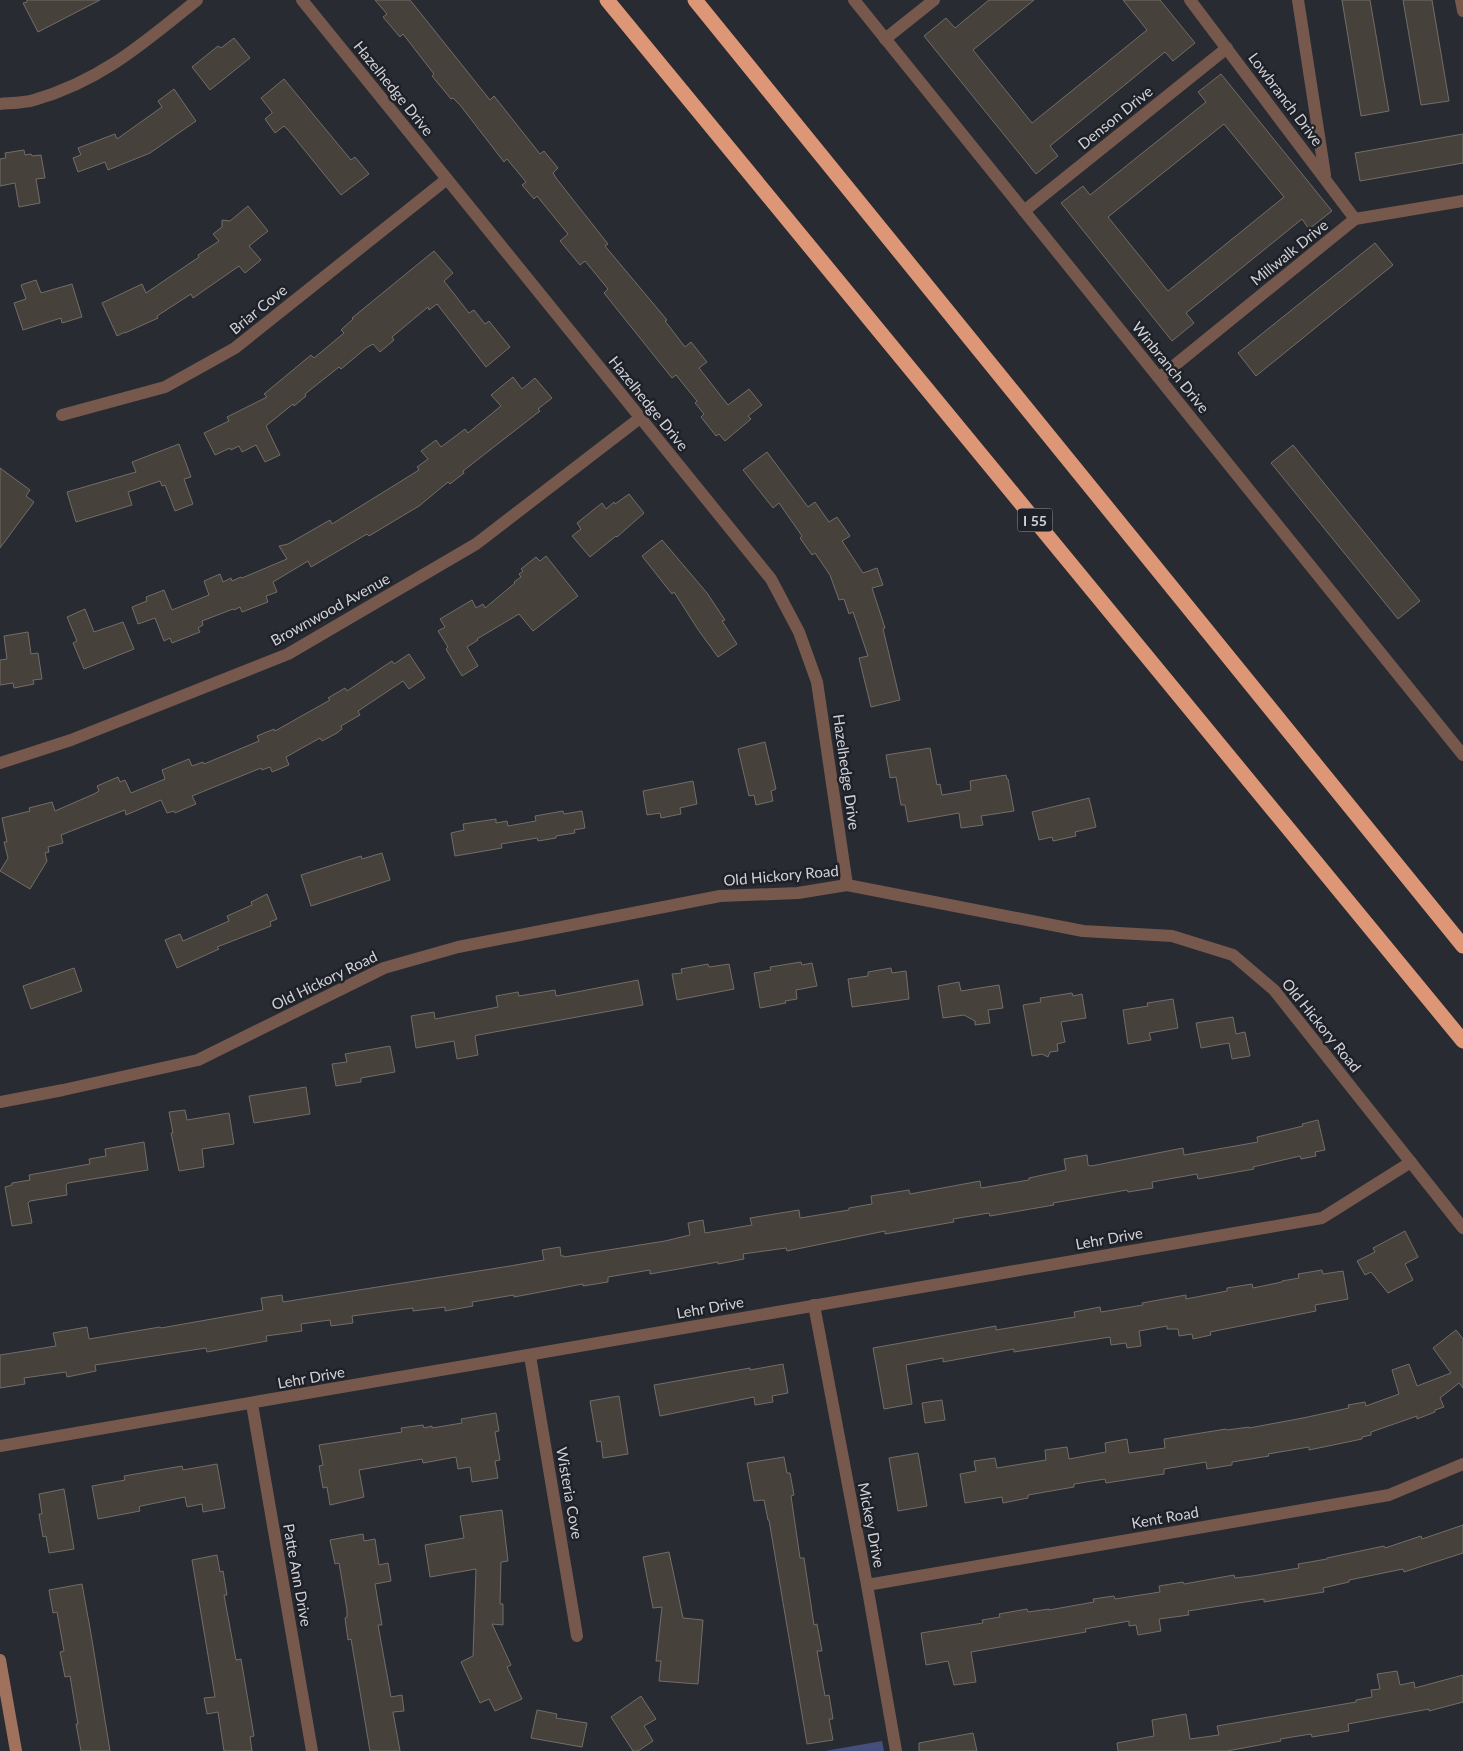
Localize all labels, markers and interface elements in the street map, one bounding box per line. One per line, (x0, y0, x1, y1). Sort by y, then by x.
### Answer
street label: Hazelhedge Drive (350, 37, 438, 139)
street label: Lowbranch Drive (1245, 49, 1327, 149)
street label: Denson Drive (1074, 81, 1156, 152)
street label: Millwalk Drive (1247, 215, 1331, 289)
street label: Briar Cove (226, 280, 290, 338)
street label: Winbranch Drive (1129, 318, 1213, 416)
street label: Hazelhedge Drive (605, 352, 693, 454)
road number: I 55 (1018, 508, 1052, 532)
street label: Brownwood Avenue (267, 569, 393, 649)
street label: Hazelhedge Drive (830, 713, 864, 831)
street label: Old Hickory Road (723, 861, 839, 889)
street label: Old Hickory Road (268, 947, 380, 1013)
street label: Old Hickory Road (1279, 974, 1365, 1076)
street label: Lehr Drive (1074, 1223, 1144, 1253)
street label: Lehr Drive (675, 1292, 745, 1322)
street label: Lehr Drive (276, 1362, 346, 1392)
street label: Wisteria Cove (553, 1446, 587, 1540)
street label: Mickey Drive (855, 1481, 889, 1569)
street label: Kent Road (1130, 1502, 1200, 1532)
street label: Patte Ann Drive (280, 1522, 316, 1628)

